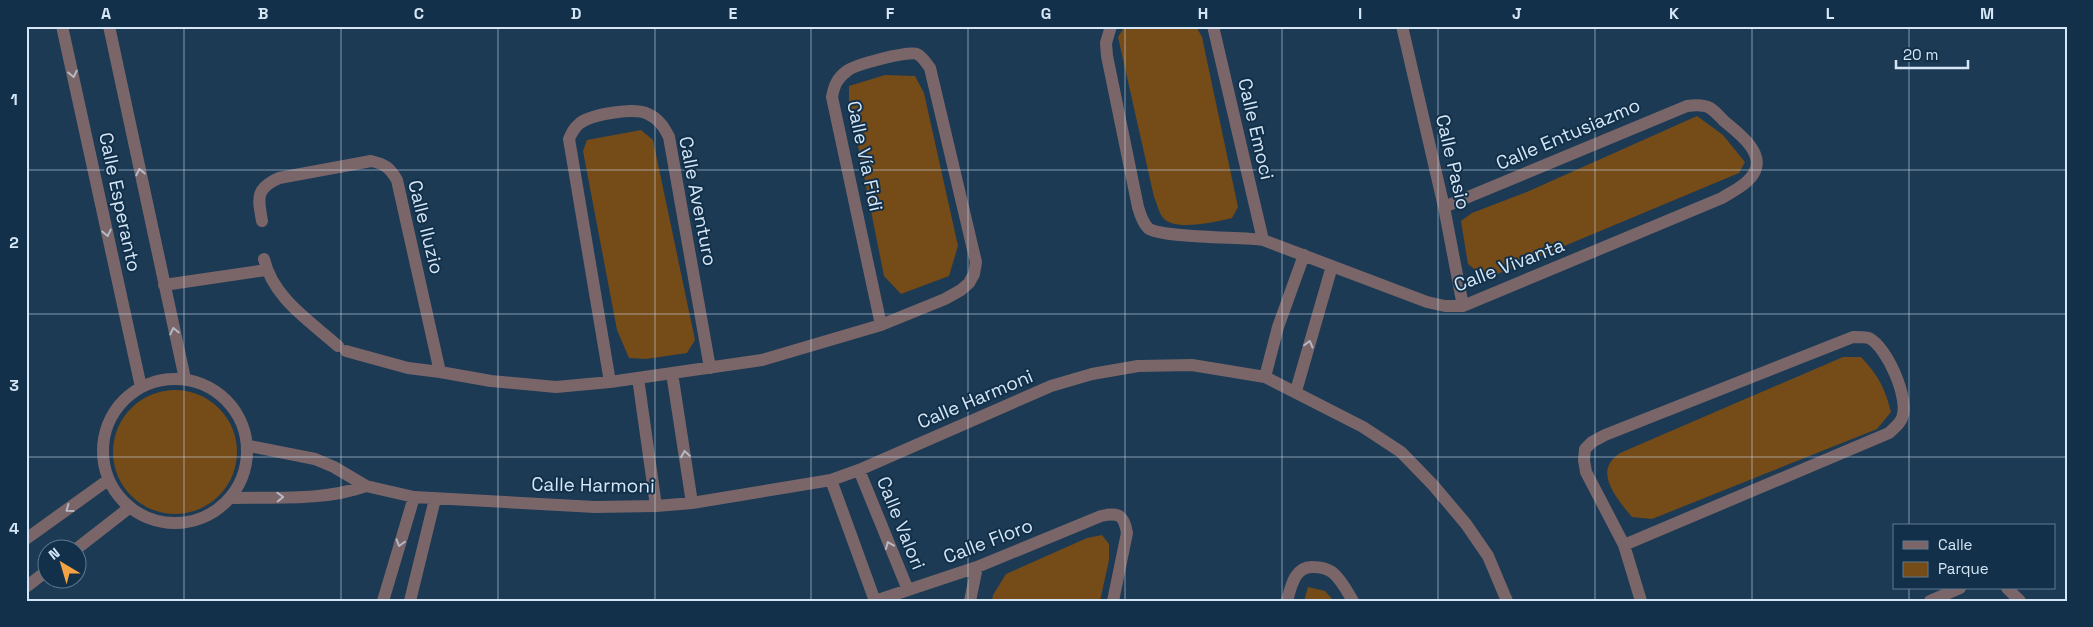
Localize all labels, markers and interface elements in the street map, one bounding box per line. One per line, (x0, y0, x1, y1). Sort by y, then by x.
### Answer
text: A (101, 3, 111, 24)
text: B (258, 3, 268, 24)
text: C (414, 3, 424, 24)
text: D (571, 3, 581, 24)
text: E (729, 3, 738, 24)
text: F (886, 3, 895, 24)
text: G (1041, 3, 1051, 24)
text: H (1198, 3, 1208, 24)
text: I (1358, 3, 1362, 24)
text: J (1512, 3, 1522, 24)
text: K (1669, 3, 1679, 24)
text: L (1826, 3, 1835, 24)
text: M (1980, 3, 1994, 24)
scale bar (1896, 38, 1968, 70)
text: 20 m (1903, 45, 1938, 64)
one-way arrow (67, 69, 77, 78)
street label: Calle Emoci (1232, 76, 1280, 182)
text: 1 (10, 89, 18, 110)
street label: Calle Entusiazmo (1492, 92, 1644, 176)
street label: Calle Vía Fidi (841, 98, 889, 214)
street label: Calle Pasio (1430, 112, 1476, 212)
street label: Calle Esperanto (93, 130, 147, 274)
street label: Calle Aventuro (673, 134, 723, 268)
one-way arrow (135, 168, 146, 177)
street label: Calle Iluzio (402, 178, 450, 276)
one-way arrow (101, 228, 112, 237)
text: 2 (9, 232, 19, 253)
street label: Calle Vivanta (1450, 232, 1568, 298)
one-way arrow (169, 327, 180, 335)
one-way arrow (1304, 341, 1314, 349)
street label: Calle Harmoni (913, 363, 1037, 435)
text: 3 (9, 375, 19, 396)
one-way arrow (680, 450, 690, 459)
street label: Calle Harmoni (531, 471, 655, 499)
street label: Calle Valori (871, 473, 931, 573)
one-way arrow (276, 491, 284, 502)
one-way arrow (65, 503, 75, 512)
street label: Calle Floro (940, 513, 1036, 569)
text: 4 (9, 518, 19, 539)
legend (1893, 524, 2056, 590)
text: Calle (1938, 535, 1973, 554)
one-way arrow (395, 539, 405, 547)
north arrow (38, 540, 88, 590)
one-way arrow (885, 541, 896, 550)
text: N (45, 544, 63, 564)
text: Parque (1938, 559, 1989, 578)

